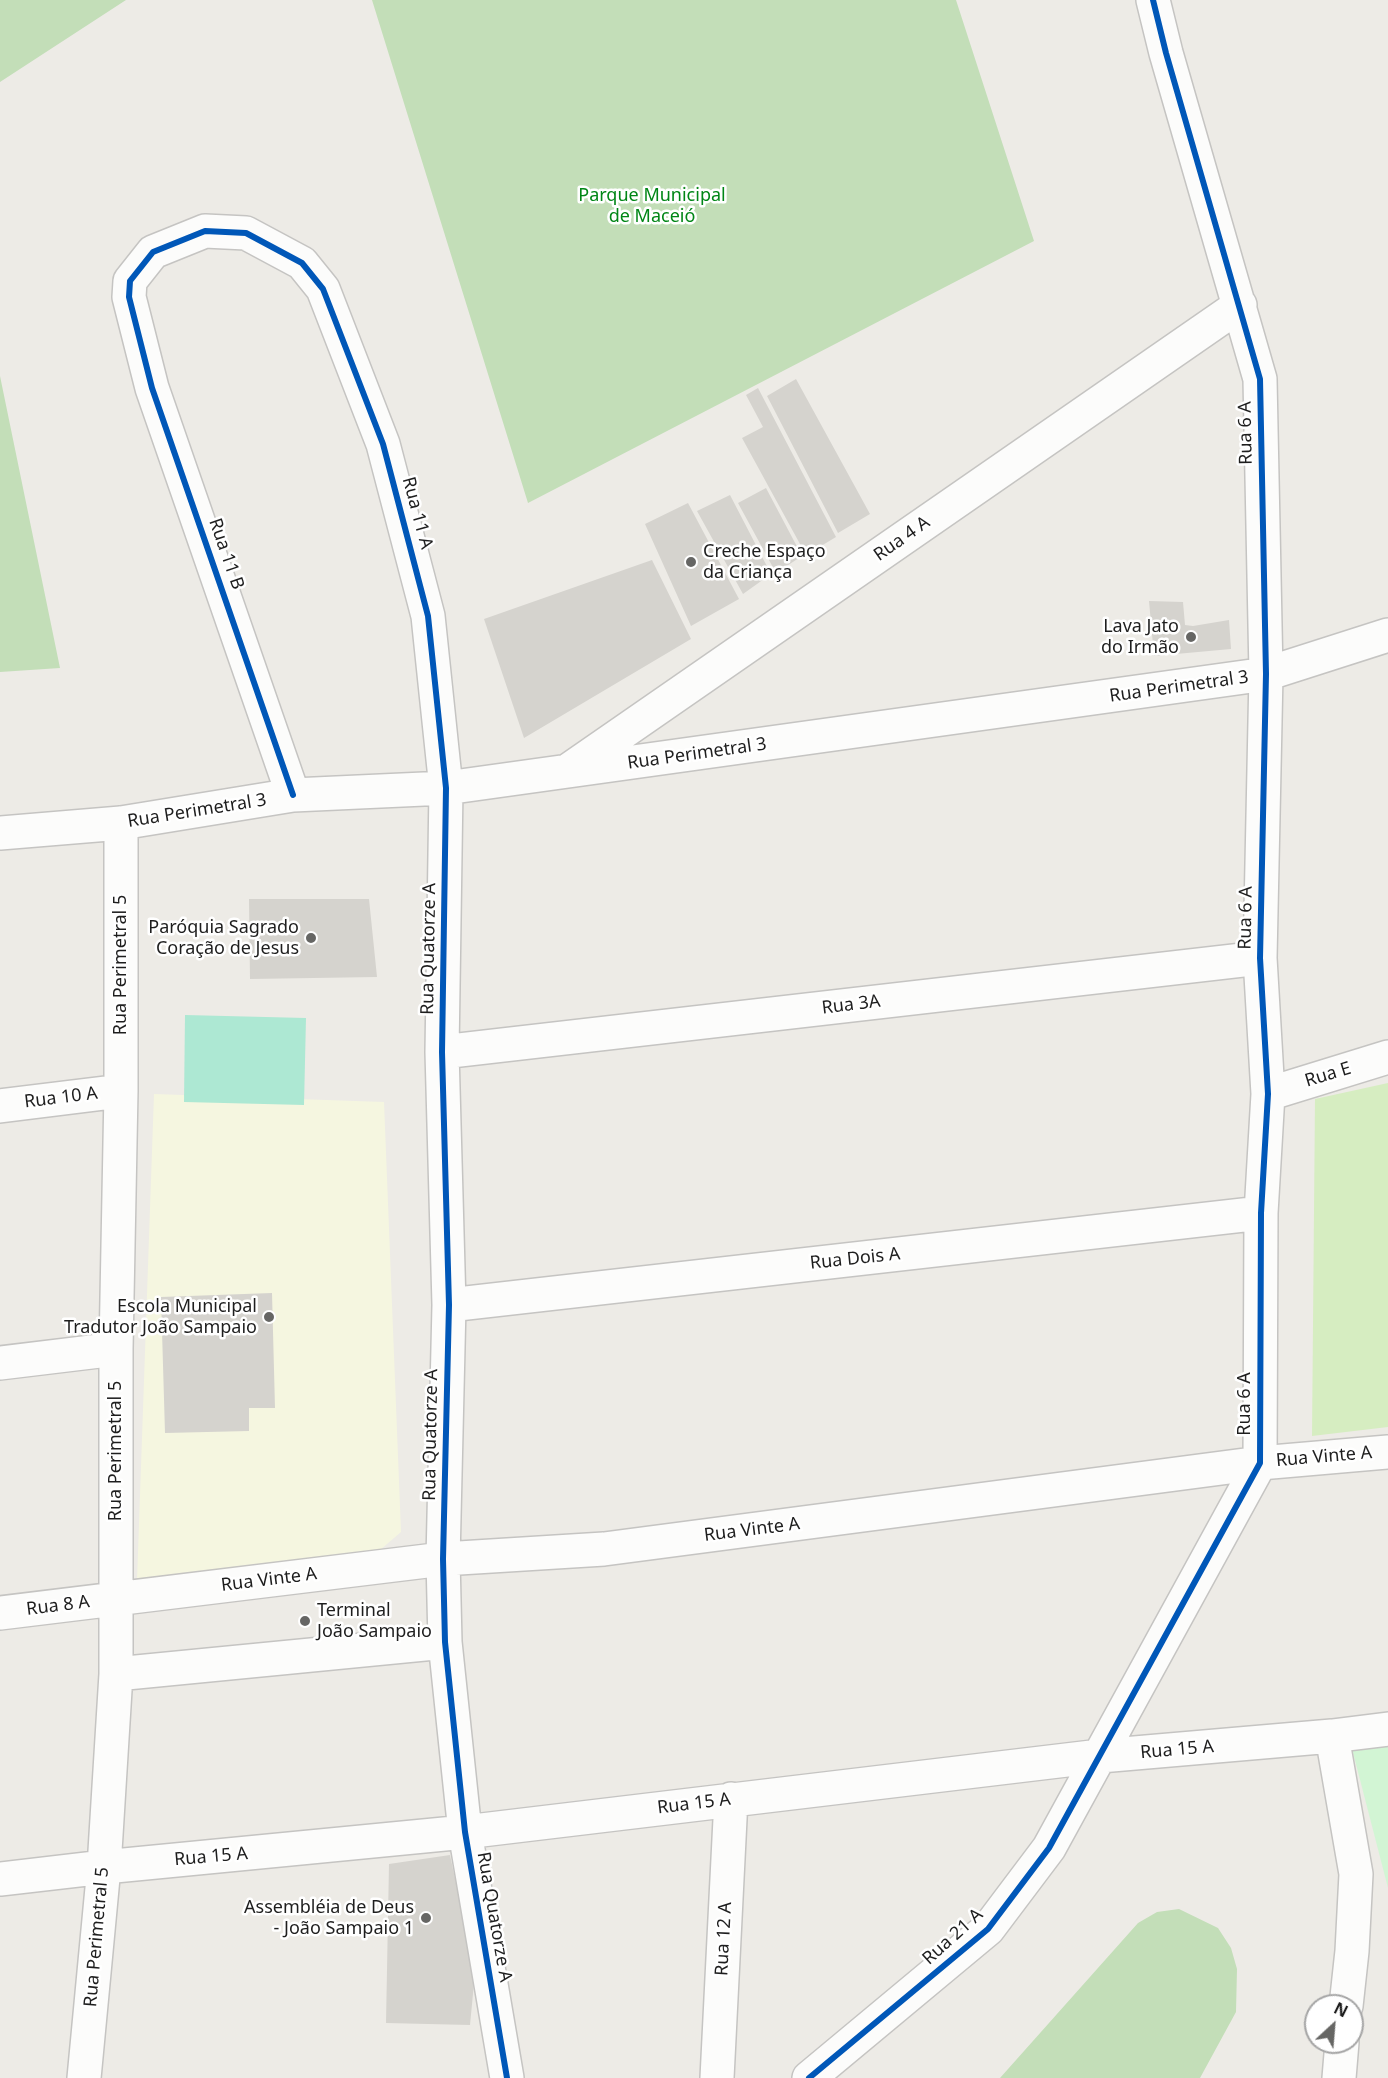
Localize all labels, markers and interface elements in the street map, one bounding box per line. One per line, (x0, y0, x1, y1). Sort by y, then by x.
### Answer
park label: Parque Municipal de Maceió (578, 185, 726, 228)
street label: Rua 6 A (1235, 401, 1257, 465)
street label: Rua 11 A (397, 475, 437, 551)
street label: Rua 4 A (870, 512, 934, 566)
street label: Rua 11 B (204, 515, 248, 593)
place label: Creche Espaço da Criança (703, 541, 826, 584)
marker: Creche Espaço da Criança (684, 555, 698, 569)
place label: Lava Jato do Irmão (1101, 616, 1179, 658)
marker: Lava Jato do Irmão (1184, 630, 1198, 644)
street label: Rua Perimetral 3 (1108, 667, 1250, 707)
street label: Rua Perimetral 3 (626, 734, 768, 774)
street label: Rua Perimetral 3 (126, 789, 268, 833)
street label: Rua Quatorze A (417, 883, 441, 1015)
street label: Rua 6 A (1235, 886, 1257, 950)
street label: Rua Perimetral 5 (110, 895, 132, 1035)
place label: Paróquia Sagrado Coração de Jesus (148, 917, 299, 960)
marker: Paróquia Sagrado Coração de Jesus (304, 931, 318, 945)
street label: Rua 3A (820, 991, 882, 1019)
street label: Rua E (1302, 1058, 1354, 1092)
street label: Rua 10 A (23, 1083, 99, 1113)
street label: Rua Dois A (809, 1244, 901, 1274)
place label: Escola Municipal Tradutor João Sampaio (64, 1296, 257, 1338)
marker: Escola Municipal Tradutor João Sampaio (262, 1310, 276, 1324)
street label: Rua Quatorze A (419, 1369, 443, 1501)
street label: Rua 6 A (1234, 1372, 1256, 1436)
street label: Rua Perimetral 5 (105, 1381, 127, 1521)
street label: Rua Vinte A (1275, 1442, 1373, 1472)
street label: Rua Vinte A (703, 1513, 801, 1547)
street label: Rua Vinte A (220, 1563, 318, 1597)
street label: Rua 8 A (25, 1591, 91, 1621)
place label: Terminal João Sampaio (317, 1600, 432, 1642)
marker: Terminal João Sampaio (298, 1614, 312, 1628)
street label: Rua 15 A (1139, 1736, 1215, 1764)
street label: Rua 15 A (656, 1789, 732, 1819)
street label: Rua 15 A (173, 1843, 249, 1871)
street label: Rua Quatorze A (472, 1850, 516, 1984)
street label: Rua Perimetral 5 (80, 1866, 114, 2008)
place label: Assembléia de Deus - João Sampaio 1 (244, 1897, 414, 1940)
street label: Rua 12 A (711, 1902, 737, 1976)
street label: Rua 21 A (918, 1904, 988, 1970)
marker: Assembléia de Deus - João Sampaio 1 (419, 1911, 433, 1925)
north arrow (1304, 1994, 1364, 2054)
text: N (1330, 1997, 1352, 2022)

